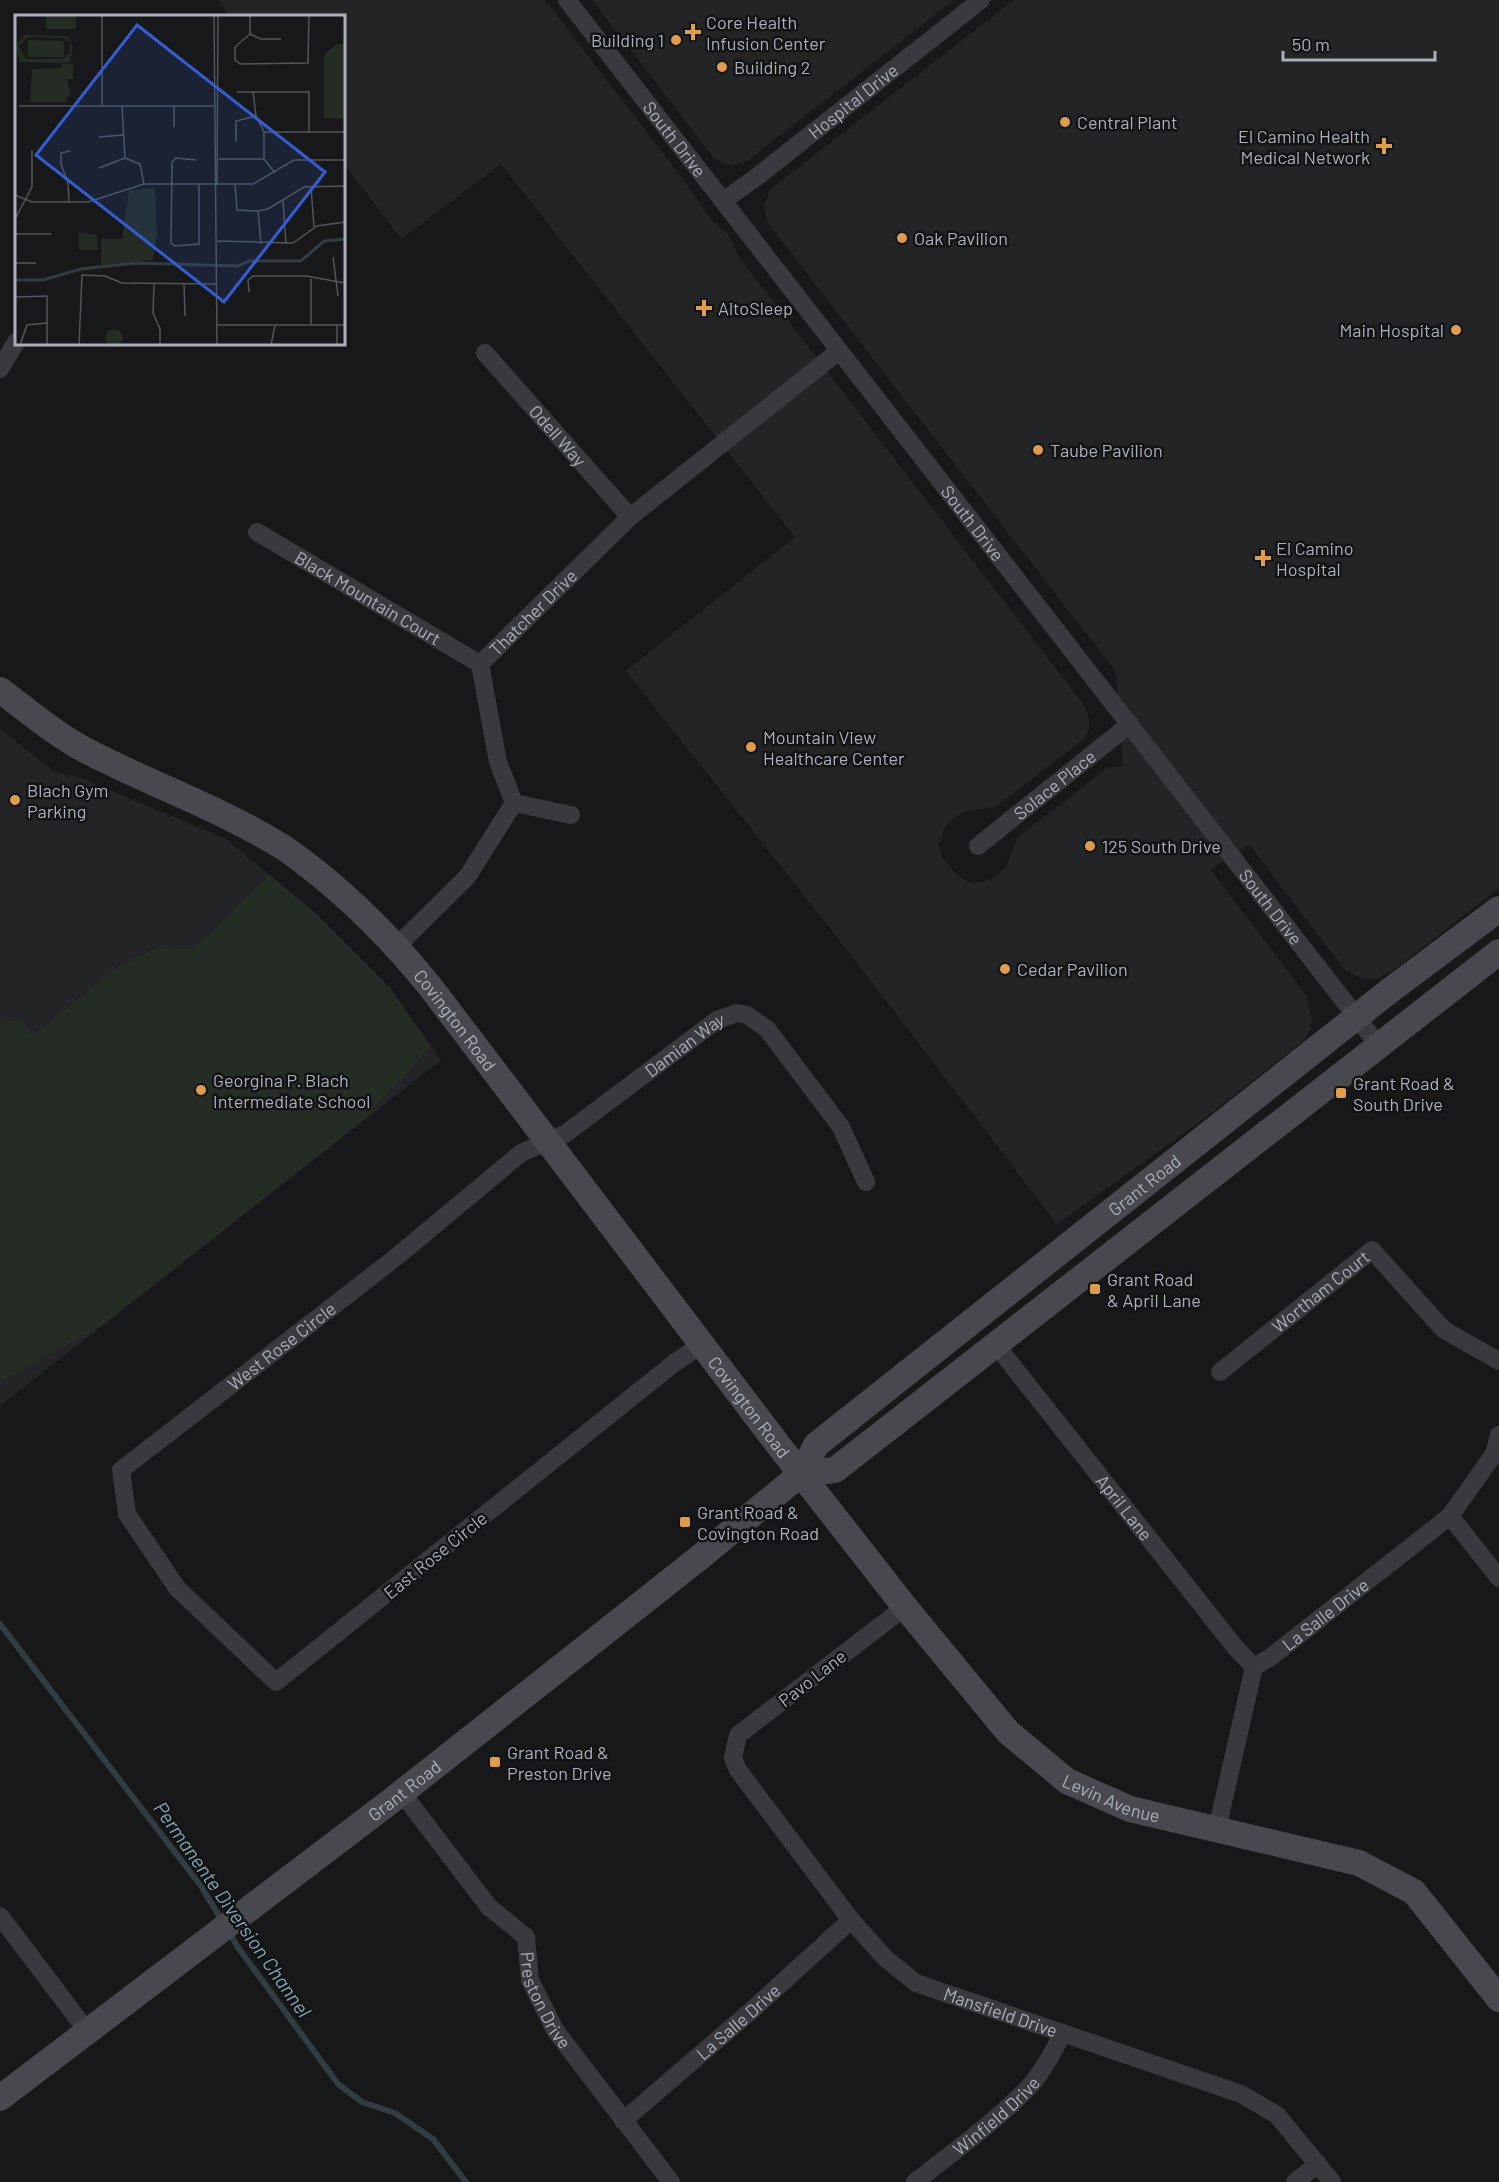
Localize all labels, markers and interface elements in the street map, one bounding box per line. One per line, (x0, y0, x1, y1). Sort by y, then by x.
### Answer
place label: Core Health Infusion Center (706, 11, 826, 54)
inset map (15, 15, 345, 345)
marker: Core Health Infusion Center (684, 23, 702, 41)
scale bar (1283, 24, 1434, 62)
place label: Building 1 (591, 29, 664, 51)
marker: Building 1 (669, 33, 683, 47)
text: 50 m (1292, 33, 1330, 55)
place label: Building 2 (734, 56, 810, 78)
street label: Hospital Drive (804, 59, 902, 143)
marker: Building 2 (715, 60, 729, 74)
street label: South Drive (639, 97, 711, 181)
place label: Central Plant (1077, 111, 1177, 133)
marker: Central Plant (1058, 115, 1072, 129)
place label: El Camino Health Medical Network (1238, 125, 1370, 168)
marker: El Camino Health Medical Network (1375, 137, 1393, 155)
place label: Oak Pavilion (914, 227, 1008, 249)
marker: Oak Pavilion (895, 231, 909, 245)
place label: AltoSleep (718, 297, 793, 319)
marker: AltoSleep (695, 299, 713, 317)
place label: Main Hospital (1339, 319, 1444, 341)
marker: Main Hospital (1449, 323, 1463, 337)
street label: Odell Way (525, 400, 591, 471)
place label: Taube Pavilion (1050, 439, 1163, 461)
marker: Taube Pavilion (1031, 443, 1045, 457)
street label: South Drive (937, 481, 1009, 565)
place label: El Camino Hospital (1276, 537, 1354, 580)
street label: Black Mountain Court (291, 546, 445, 649)
marker: El Camino Hospital (1254, 549, 1272, 567)
street label: Thatcher Drive (484, 564, 581, 660)
place label: Mountain View Healthcare Center (763, 726, 905, 769)
marker: Mountain View Healthcare Center (744, 740, 758, 754)
street label: Solace Place (1009, 745, 1100, 824)
place label: Blach Gym Parking (27, 779, 109, 822)
marker: Blach Gym Parking (8, 793, 22, 807)
place label: 125 South Drive (1102, 835, 1221, 857)
marker: 125 South Drive (1083, 839, 1097, 853)
street label: South Drive (1235, 865, 1307, 949)
place label: Cedar Pavilion (1017, 958, 1128, 980)
marker: Cedar Pavilion (998, 962, 1012, 976)
street label: Covington Road (409, 965, 501, 1075)
street label: Damian Way (640, 1007, 727, 1081)
place label: Georgina P. Blach Intermediate School (213, 1069, 370, 1112)
place label: Grant Road & South Drive (1353, 1072, 1455, 1115)
marker: Georgina P. Blach Intermediate School (194, 1083, 208, 1097)
marker: Grant Road & South Drive (1334, 1086, 1348, 1100)
street label: Grant Road (1104, 1150, 1185, 1220)
street label: Wortham Court (1267, 1245, 1374, 1337)
place label: Grant Road & April Lane (1107, 1268, 1201, 1311)
marker: Grant Road & April Lane (1088, 1282, 1102, 1296)
street label: West Rose Circle (223, 1297, 340, 1395)
street label: Covington Road (704, 1352, 795, 1462)
street label: April Lane (1092, 1470, 1157, 1545)
place label: Grant Road & Covington Road (697, 1501, 819, 1544)
street label: East Rose Circle (379, 1507, 491, 1603)
marker: Grant Road & Covington Road (678, 1515, 692, 1529)
street label: La Salle Drive (1277, 1573, 1373, 1655)
street label: Pavo Lane (774, 1645, 850, 1711)
place label: Grant Road & Preston Drive (507, 1741, 612, 1784)
street label: Grant Road (363, 1755, 445, 1826)
marker: Grant Road & Preston Drive (488, 1755, 502, 1769)
street label: Levin Avenue (1059, 1769, 1162, 1827)
water label: Permanente Diversion Channel (149, 1796, 317, 2022)
street label: Preston Drive (516, 1950, 576, 2053)
street label: La Salle Drive (691, 1979, 785, 2064)
street label: Mansfield Drive (941, 1982, 1060, 2042)
street label: Winfield Drive (948, 2072, 1044, 2160)

